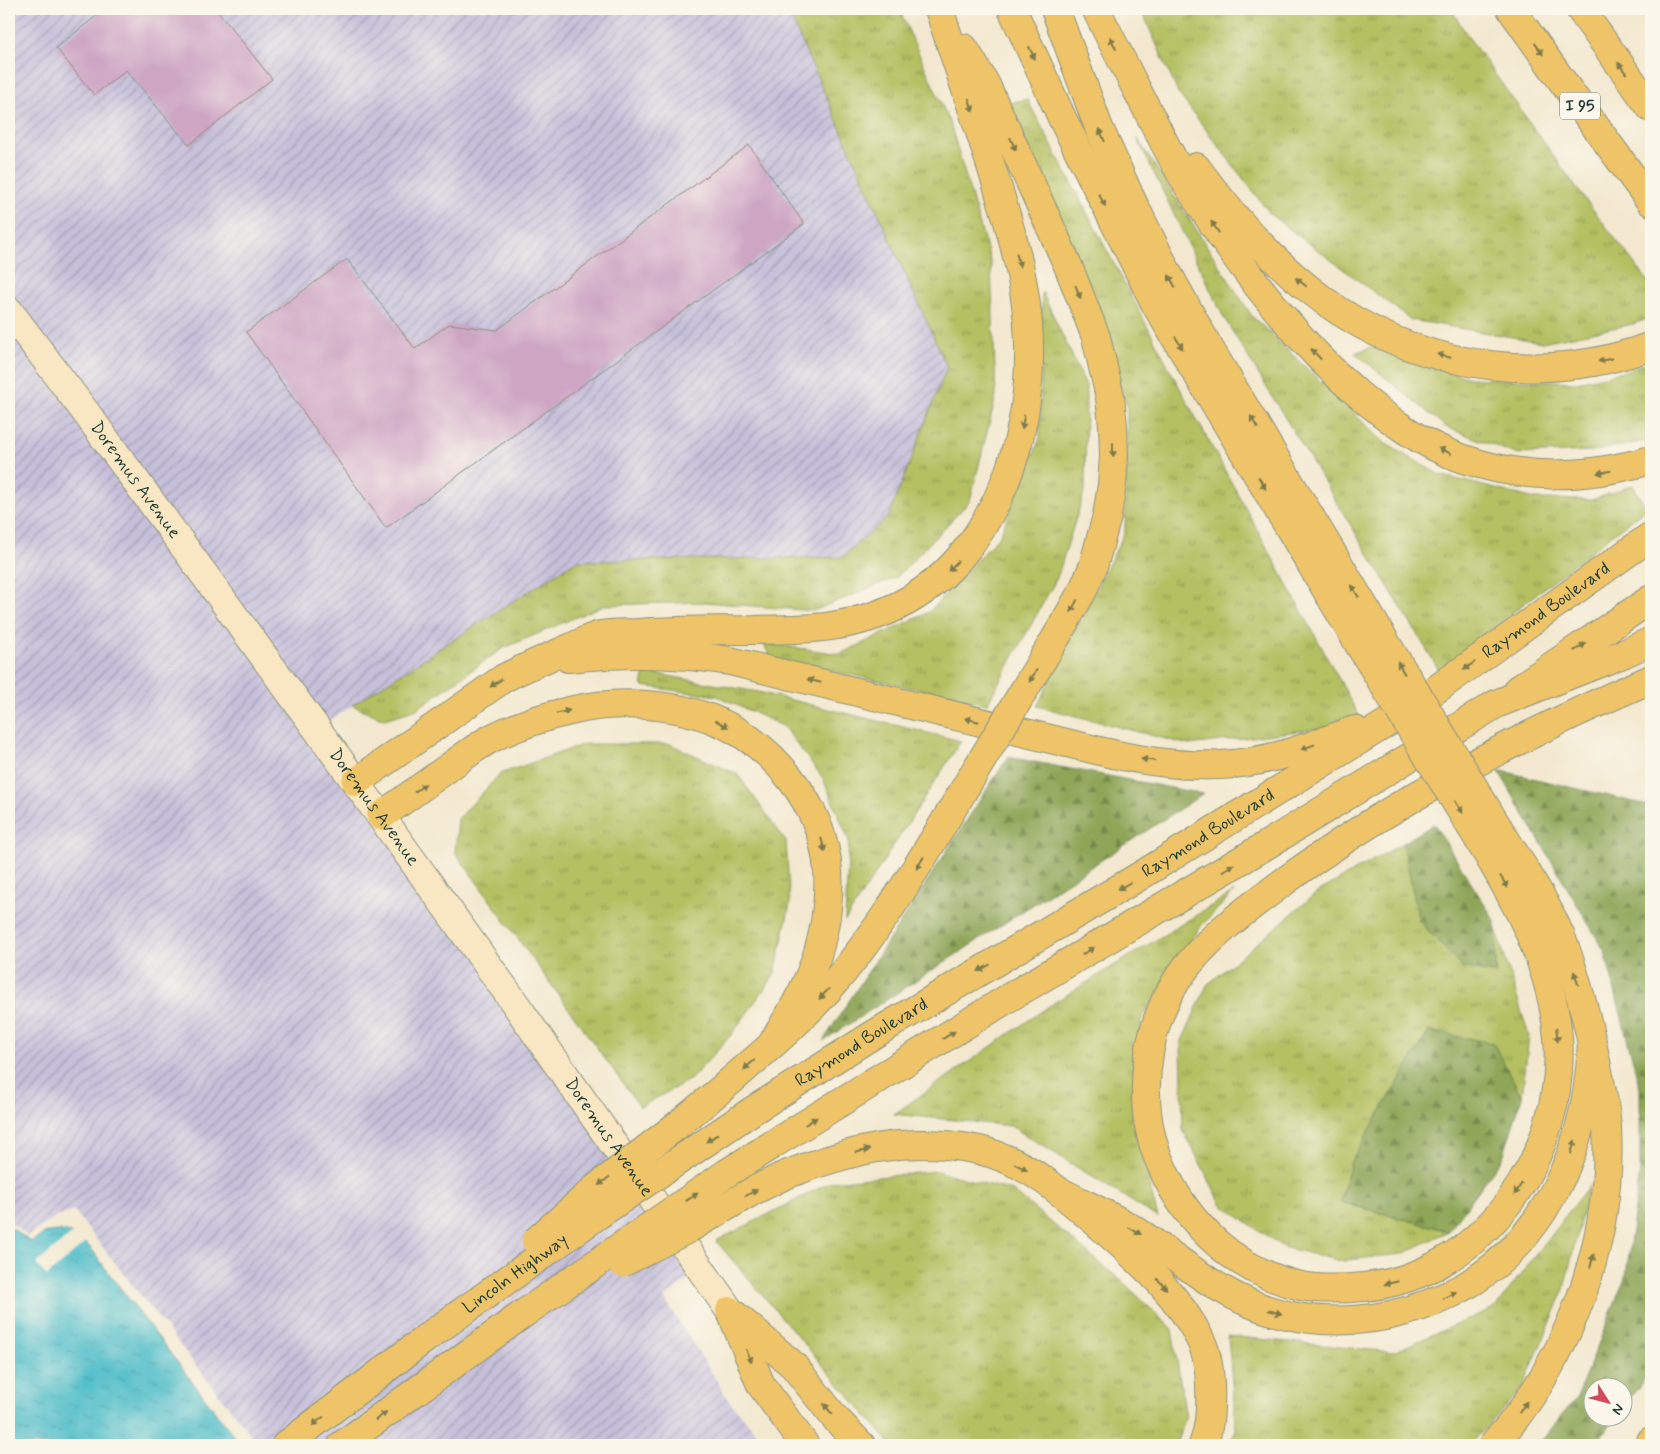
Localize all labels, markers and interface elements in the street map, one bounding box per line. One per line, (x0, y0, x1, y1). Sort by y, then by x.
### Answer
one-way arrow (1109, 36, 1117, 50)
one-way arrow (1534, 42, 1544, 55)
one-way arrow (1028, 46, 1036, 60)
one-way arrow (1617, 62, 1628, 75)
road number: I 95 (1560, 92, 1600, 120)
one-way arrow (967, 98, 975, 113)
one-way arrow (1098, 127, 1106, 142)
one-way arrow (1009, 137, 1017, 151)
one-way arrow (1098, 193, 1106, 207)
one-way arrow (1211, 220, 1220, 233)
one-way arrow (1014, 253, 1022, 268)
one-way arrow (1168, 274, 1176, 289)
one-way arrow (1295, 276, 1308, 287)
one-way arrow (1075, 285, 1083, 300)
one-way arrow (1174, 337, 1183, 350)
one-way arrow (1310, 349, 1322, 361)
one-way arrow (1436, 352, 1451, 360)
one-way arrow (1597, 356, 1612, 364)
one-way arrow (1018, 414, 1026, 430)
one-way arrow (1249, 415, 1258, 428)
street label: Doremus Avenue (84, 417, 186, 544)
one-way arrow (1109, 442, 1117, 458)
one-way arrow (1438, 447, 1452, 455)
one-way arrow (1595, 468, 1611, 476)
one-way arrow (1258, 476, 1267, 489)
street label: Raymond Boulevard (1477, 557, 1615, 665)
one-way arrow (947, 560, 959, 572)
one-way arrow (1351, 585, 1360, 598)
one-way arrow (1070, 599, 1078, 613)
one-way arrow (1573, 642, 1586, 652)
one-way arrow (1397, 661, 1406, 674)
one-way arrow (1462, 661, 1476, 671)
one-way arrow (1028, 669, 1038, 682)
one-way arrow (807, 677, 822, 685)
one-way arrow (489, 678, 503, 688)
one-way arrow (555, 708, 570, 716)
one-way arrow (965, 716, 980, 724)
one-way arrow (715, 720, 729, 728)
street label: Doremus Avenue (323, 744, 425, 871)
one-way arrow (1300, 744, 1315, 751)
one-way arrow (1139, 756, 1155, 764)
one-way arrow (414, 783, 427, 793)
street label: Raymond Boulevard (1137, 783, 1279, 884)
one-way arrow (1454, 800, 1463, 814)
one-way arrow (819, 837, 827, 852)
one-way arrow (915, 856, 924, 869)
one-way arrow (1222, 864, 1235, 873)
one-way arrow (1500, 876, 1509, 889)
one-way arrow (1116, 882, 1131, 890)
one-way arrow (1081, 947, 1096, 955)
one-way arrow (977, 964, 990, 973)
one-way arrow (1571, 970, 1579, 985)
one-way arrow (818, 987, 830, 999)
street label: Raymond Boulevard (790, 993, 932, 1093)
one-way arrow (1553, 1027, 1561, 1043)
one-way arrow (942, 1030, 955, 1039)
one-way arrow (743, 1059, 755, 1071)
street label: Doremus Avenue (559, 1073, 659, 1202)
one-way arrow (805, 1116, 818, 1125)
one-way arrow (705, 1133, 718, 1143)
one-way arrow (1570, 1140, 1578, 1155)
one-way arrow (855, 1147, 870, 1155)
one-way arrow (1014, 1163, 1028, 1171)
one-way arrow (597, 1176, 611, 1186)
one-way arrow (1513, 1182, 1522, 1195)
one-way arrow (745, 1188, 758, 1197)
one-way arrow (686, 1192, 699, 1202)
one-way arrow (1128, 1227, 1141, 1236)
street label: Lincoln Highway (458, 1228, 573, 1320)
one-way arrow (1588, 1253, 1596, 1268)
one-way arrow (1156, 1277, 1168, 1289)
one-way arrow (1383, 1279, 1398, 1287)
one-way arrow (1443, 1290, 1457, 1298)
one-way arrow (1268, 1308, 1283, 1316)
one-way arrow (746, 1349, 754, 1363)
north arrow (1582, 1376, 1632, 1426)
one-way arrow (1518, 1400, 1528, 1413)
text: N (1608, 1400, 1628, 1418)
one-way arrow (822, 1403, 833, 1416)
one-way arrow (374, 1411, 388, 1421)
one-way arrow (312, 1415, 325, 1426)

